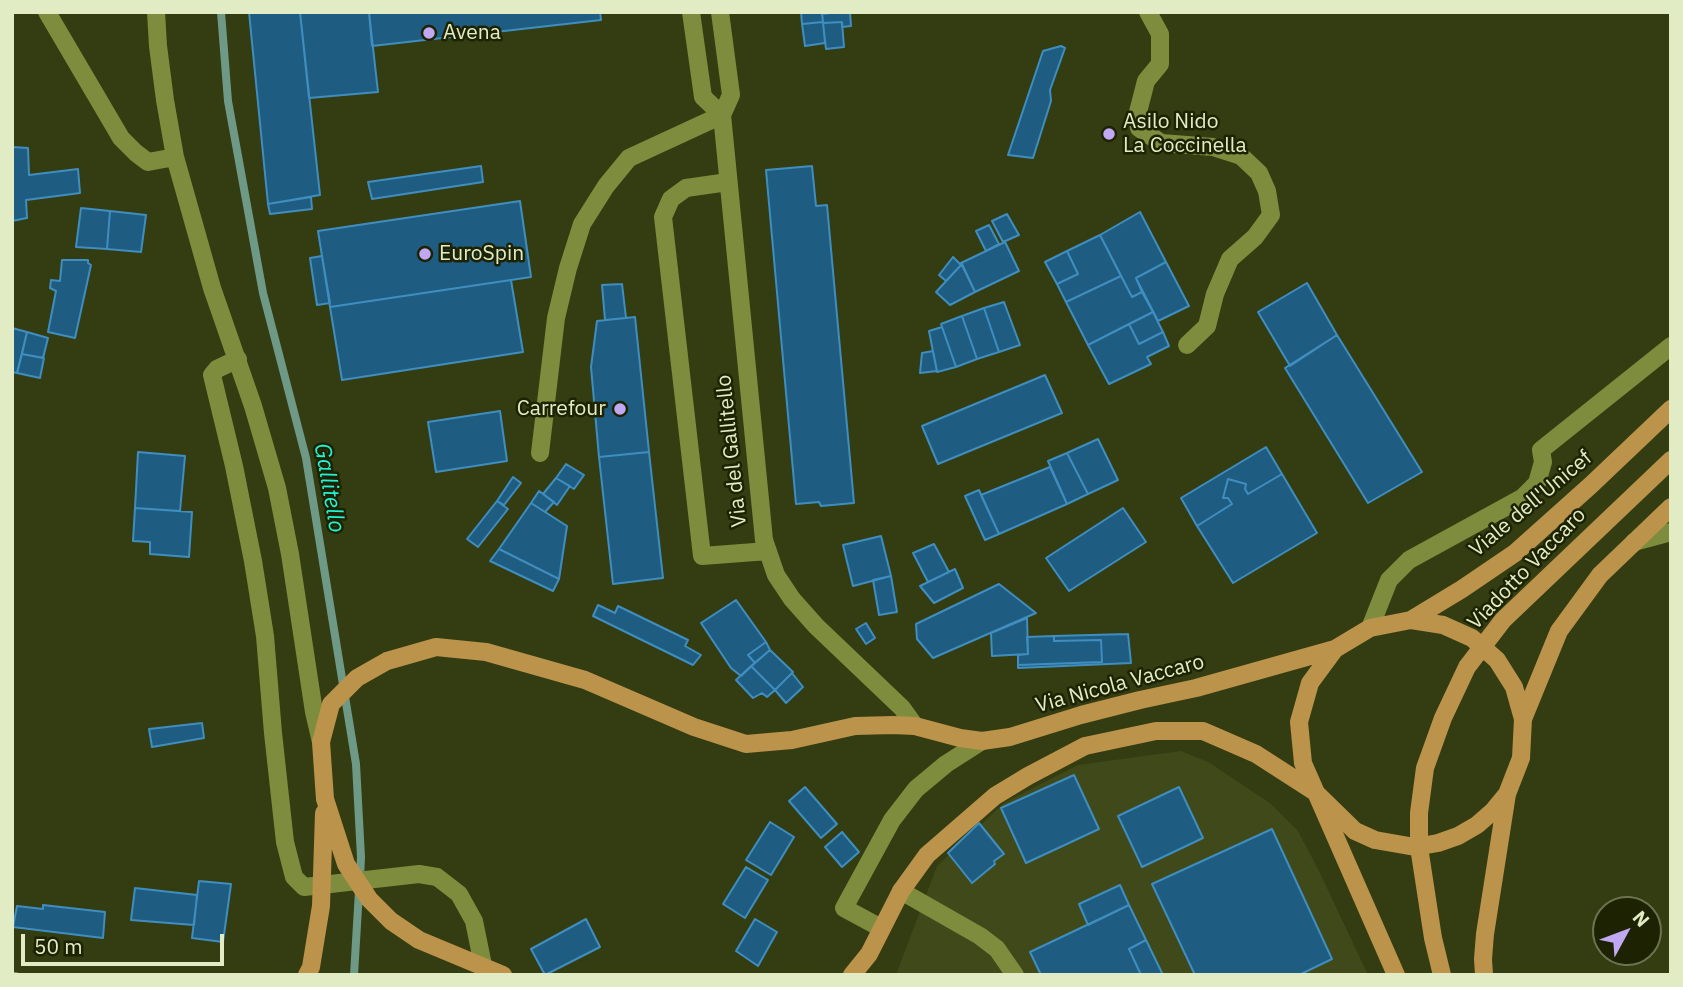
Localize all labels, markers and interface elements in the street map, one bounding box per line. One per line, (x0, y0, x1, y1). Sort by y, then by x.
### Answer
place label: Avena (443, 20, 501, 46)
marker: Avena (421, 25, 437, 41)
place label: Asilo Nido La Coccinella (1123, 109, 1247, 159)
marker: Asilo Nido La Coccinella (1101, 126, 1117, 142)
place label: EuroSpin (439, 241, 524, 267)
marker: EuroSpin (417, 246, 433, 262)
street label: Via del Gallitello (711, 374, 753, 528)
place label: Carrefour (517, 396, 606, 422)
marker: Carrefour (612, 401, 628, 417)
water label: Gallitello (308, 441, 350, 535)
street label: Viale dell'Unicef (1465, 446, 1597, 562)
street label: Viadotto Vaccaro (1463, 503, 1591, 635)
street label: Via Nicola Vaccaro (1033, 649, 1207, 719)
north arrow (1592, 896, 1662, 966)
text: N (1628, 905, 1655, 932)
scale bar (24, 920, 228, 964)
text: 50 m (34, 932, 83, 960)

